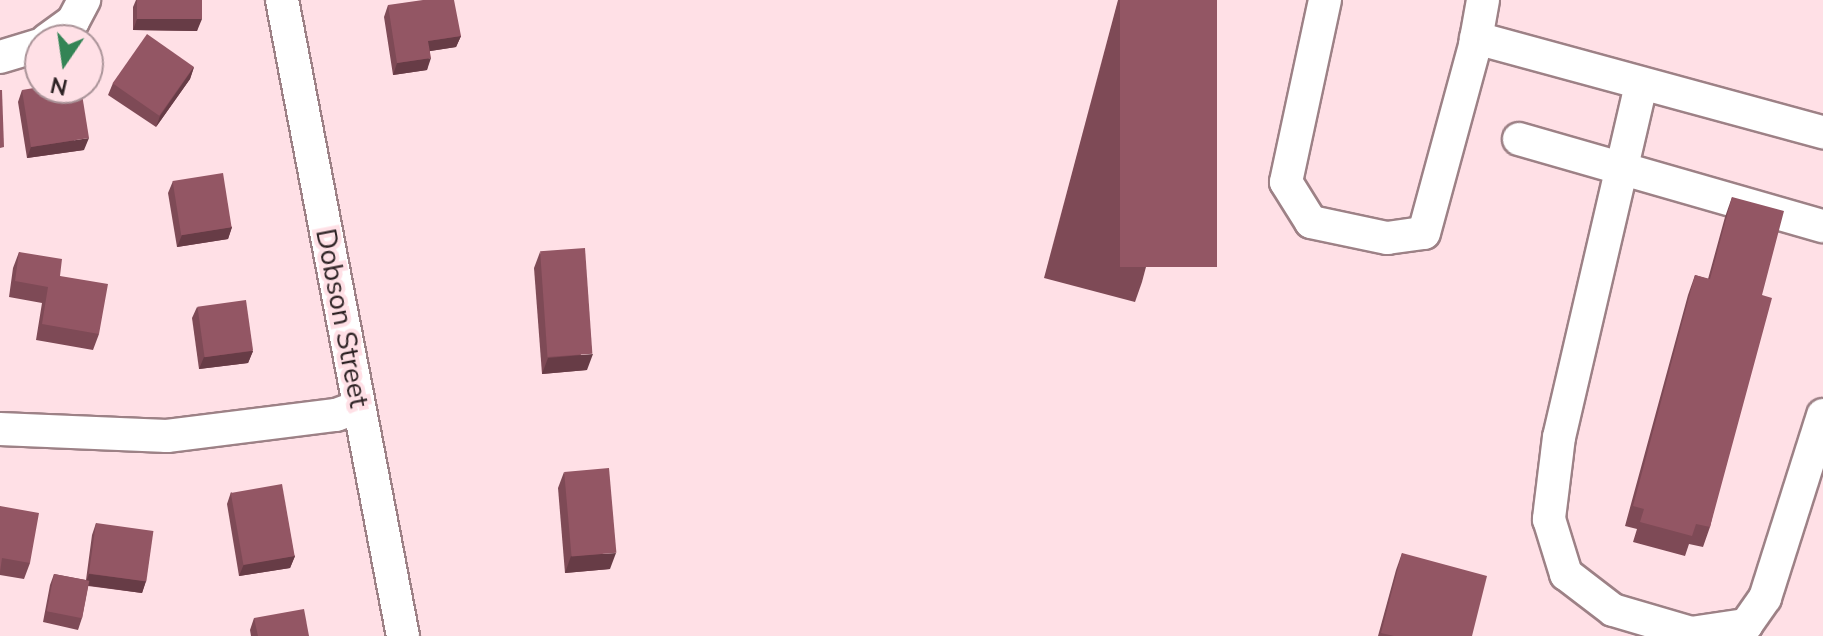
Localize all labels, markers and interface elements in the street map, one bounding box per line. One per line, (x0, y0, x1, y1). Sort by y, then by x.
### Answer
north arrow (24, 24, 104, 104)
text: N (48, 69, 70, 102)
street label: Dobson Street (308, 226, 376, 410)

